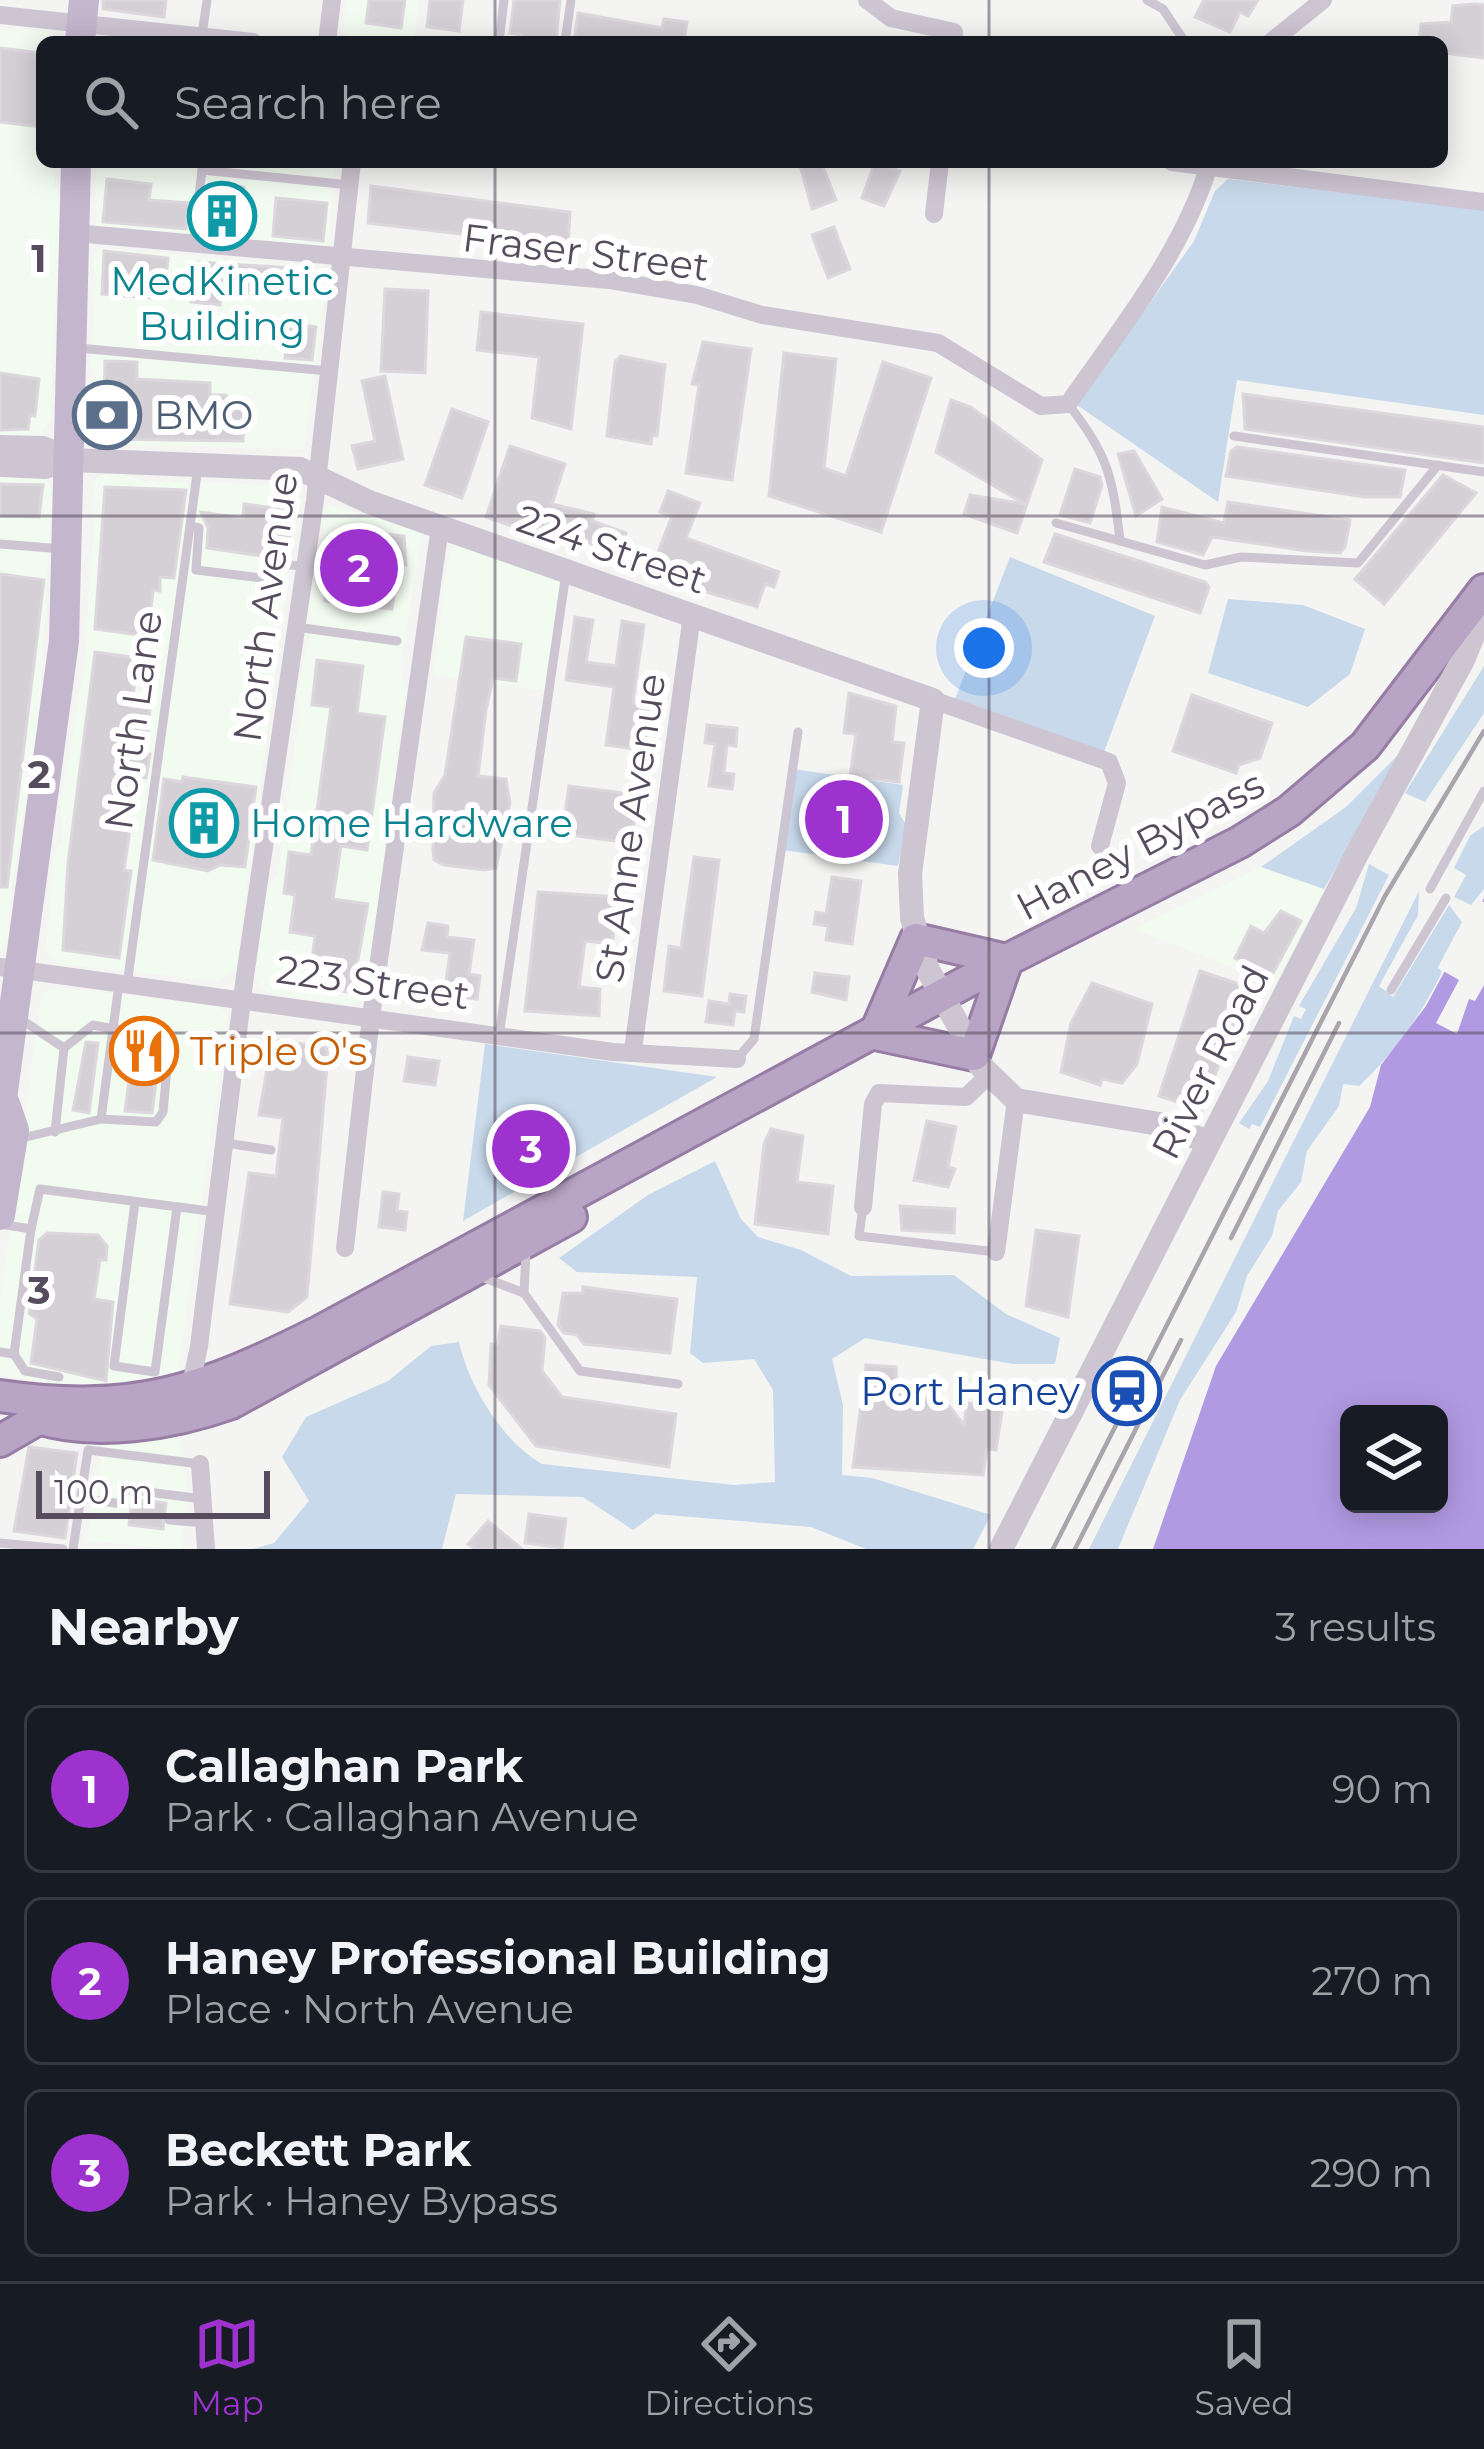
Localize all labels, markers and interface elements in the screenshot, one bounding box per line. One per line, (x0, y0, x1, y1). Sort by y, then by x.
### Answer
search box (36, 36, 1448, 168)
icon: search (78, 69, 144, 135)
text: Search here (174, 75, 442, 130)
building icon: MedKinetic Building (187, 181, 257, 251)
street label: Fraser Street (460, 213, 712, 291)
text: 1 (31, 234, 47, 282)
place label: MedKinetic Building (110, 257, 334, 350)
bank icon: BMO (72, 380, 142, 450)
place label: BMO (154, 391, 253, 439)
street label: North Avenue (222, 469, 308, 745)
street label: 224 Street (511, 494, 713, 604)
pin: 2 (320, 523, 398, 613)
street label: North Lane (94, 607, 172, 833)
your location (954, 618, 1014, 678)
street label: St Anne Avenue (585, 670, 675, 986)
text: 2 (27, 750, 51, 798)
street label: Haney Bypass (1008, 760, 1272, 930)
pin: 1 (805, 774, 883, 864)
building icon: Home Hardware (169, 788, 239, 858)
place label: Home Hardware (250, 799, 573, 847)
street label: 223 Street (273, 945, 473, 1019)
street label: River Road (1141, 957, 1279, 1167)
restaurant icon: Triple O's (109, 1016, 179, 1086)
place label: Triple O's (190, 1027, 367, 1075)
pin: 3 (492, 1104, 570, 1194)
text: 3 (26, 1266, 51, 1314)
station icon: Port Haney (1092, 1356, 1162, 1426)
place label: Port Haney (860, 1367, 1081, 1415)
map controls (1340, 1405, 1448, 1513)
button: layers (1340, 1405, 1448, 1513)
scale bar (36, 1465, 270, 1518)
text: 100 m (54, 1472, 153, 1512)
text: Nearby (48, 1596, 239, 1658)
text: 3 results (1275, 1603, 1436, 1651)
text: Callaghan Park (165, 1738, 523, 1793)
text: 1 (82, 1765, 98, 1813)
text: 90 m (1332, 1765, 1433, 1813)
text: Park · Callaghan Avenue (165, 1793, 639, 1841)
text: Haney Professional Building (165, 1930, 831, 1985)
text: 2 (78, 1957, 102, 2005)
text: 270 m (1311, 1957, 1433, 2005)
text: Place · North Avenue (165, 1985, 574, 2033)
text: Beckett Park (165, 2122, 471, 2177)
text: 3 (78, 2149, 102, 2197)
text: 290 m (1310, 2149, 1433, 2197)
text: Park · Haney Bypass (165, 2177, 558, 2225)
tab: Map (190, 2311, 264, 2423)
tab: Directions (645, 2311, 814, 2423)
tab: Saved (1194, 2311, 1294, 2423)

